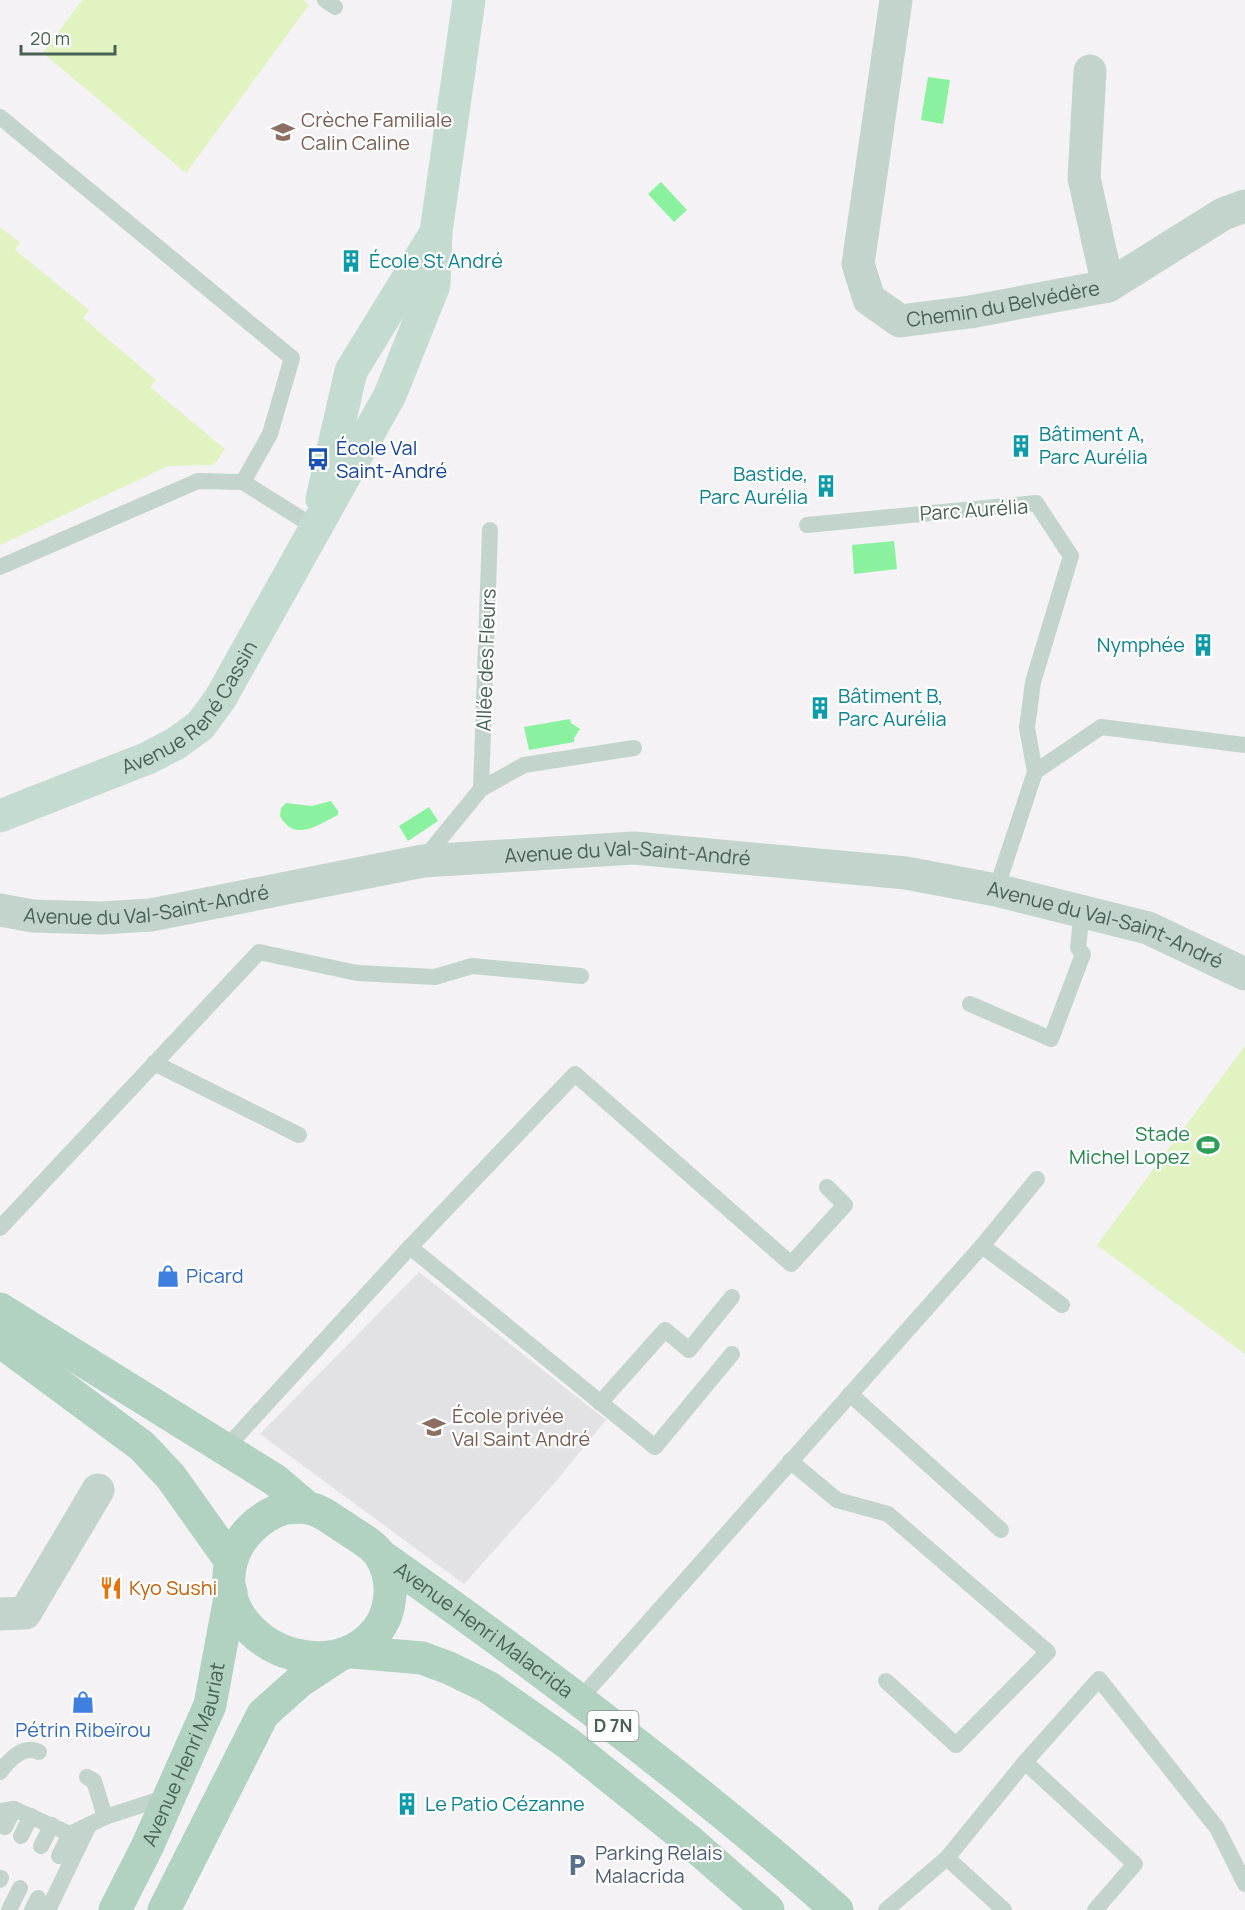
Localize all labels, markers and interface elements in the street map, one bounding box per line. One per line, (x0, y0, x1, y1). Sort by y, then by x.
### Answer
scale bar (21, 18, 116, 56)
text: 20 m (30, 26, 70, 50)
place label: Crèche Familiale Calin Caline (301, 106, 452, 156)
school or university icon: Crèche Familiale Calin Caline (270, 119, 296, 145)
place label: École St André (369, 247, 503, 274)
building icon: École St André (338, 248, 364, 274)
street label: Chemin du Belvédère (905, 274, 1102, 333)
place label: Bâtiment A, Parc Aurélia (1039, 420, 1148, 470)
building icon: Bâtiment A, Parc Aurélia (1008, 433, 1034, 459)
place label: École Val Saint-André (336, 434, 447, 484)
bus stop icon: École Val Saint-André (305, 446, 331, 472)
place label: Bastide, Parc Aurélia (699, 460, 808, 510)
building icon: Bastide, Parc Aurélia (813, 473, 839, 499)
street label: Parc Aurélia (919, 492, 1029, 527)
street label: Allée des Fleurs (470, 588, 501, 732)
place label: Nymphée (1097, 631, 1185, 658)
building icon: Nymphée (1190, 632, 1216, 658)
street label: Avenue René Cassin (117, 636, 263, 780)
place label: Bâtiment B, Parc Aurélia (838, 682, 947, 732)
building icon: Bâtiment B, Parc Aurélia (807, 695, 833, 721)
street label: Avenue du Val-Saint-André (504, 834, 752, 872)
street label: Avenue du Val-Saint-André (985, 875, 1228, 975)
street label: Avenue du Val-Saint-André (22, 878, 271, 931)
place label: Stade Michel Lopez (1069, 1120, 1190, 1170)
sports icon: Stade Michel Lopez (1195, 1132, 1221, 1158)
place label: Picard (186, 1262, 244, 1289)
shop icon: Picard (155, 1263, 181, 1289)
place label: École privée Val Saint André (452, 1402, 590, 1452)
school or university icon: École privée Val Saint André (421, 1414, 447, 1440)
street label: Avenue Henri Malacrida (389, 1555, 579, 1704)
place label: Kyo Sushi (129, 1574, 217, 1601)
restaurant icon: Kyo Sushi (98, 1575, 124, 1601)
street label: Avenue Henri Mauriat (135, 1660, 231, 1850)
shop icon: Pétrin Ribeïrou (70, 1689, 96, 1715)
road number: D 7N (588, 1711, 638, 1741)
place label: Pétrin Ribeïrou (15, 1716, 151, 1743)
place label: Le Patio Cézanne (425, 1790, 585, 1817)
building icon: Le Patio Cézanne (394, 1791, 420, 1817)
place label: Parking Relais Malacrida (595, 1839, 723, 1889)
parking icon: Parking Relais Malacrida (564, 1852, 590, 1878)

